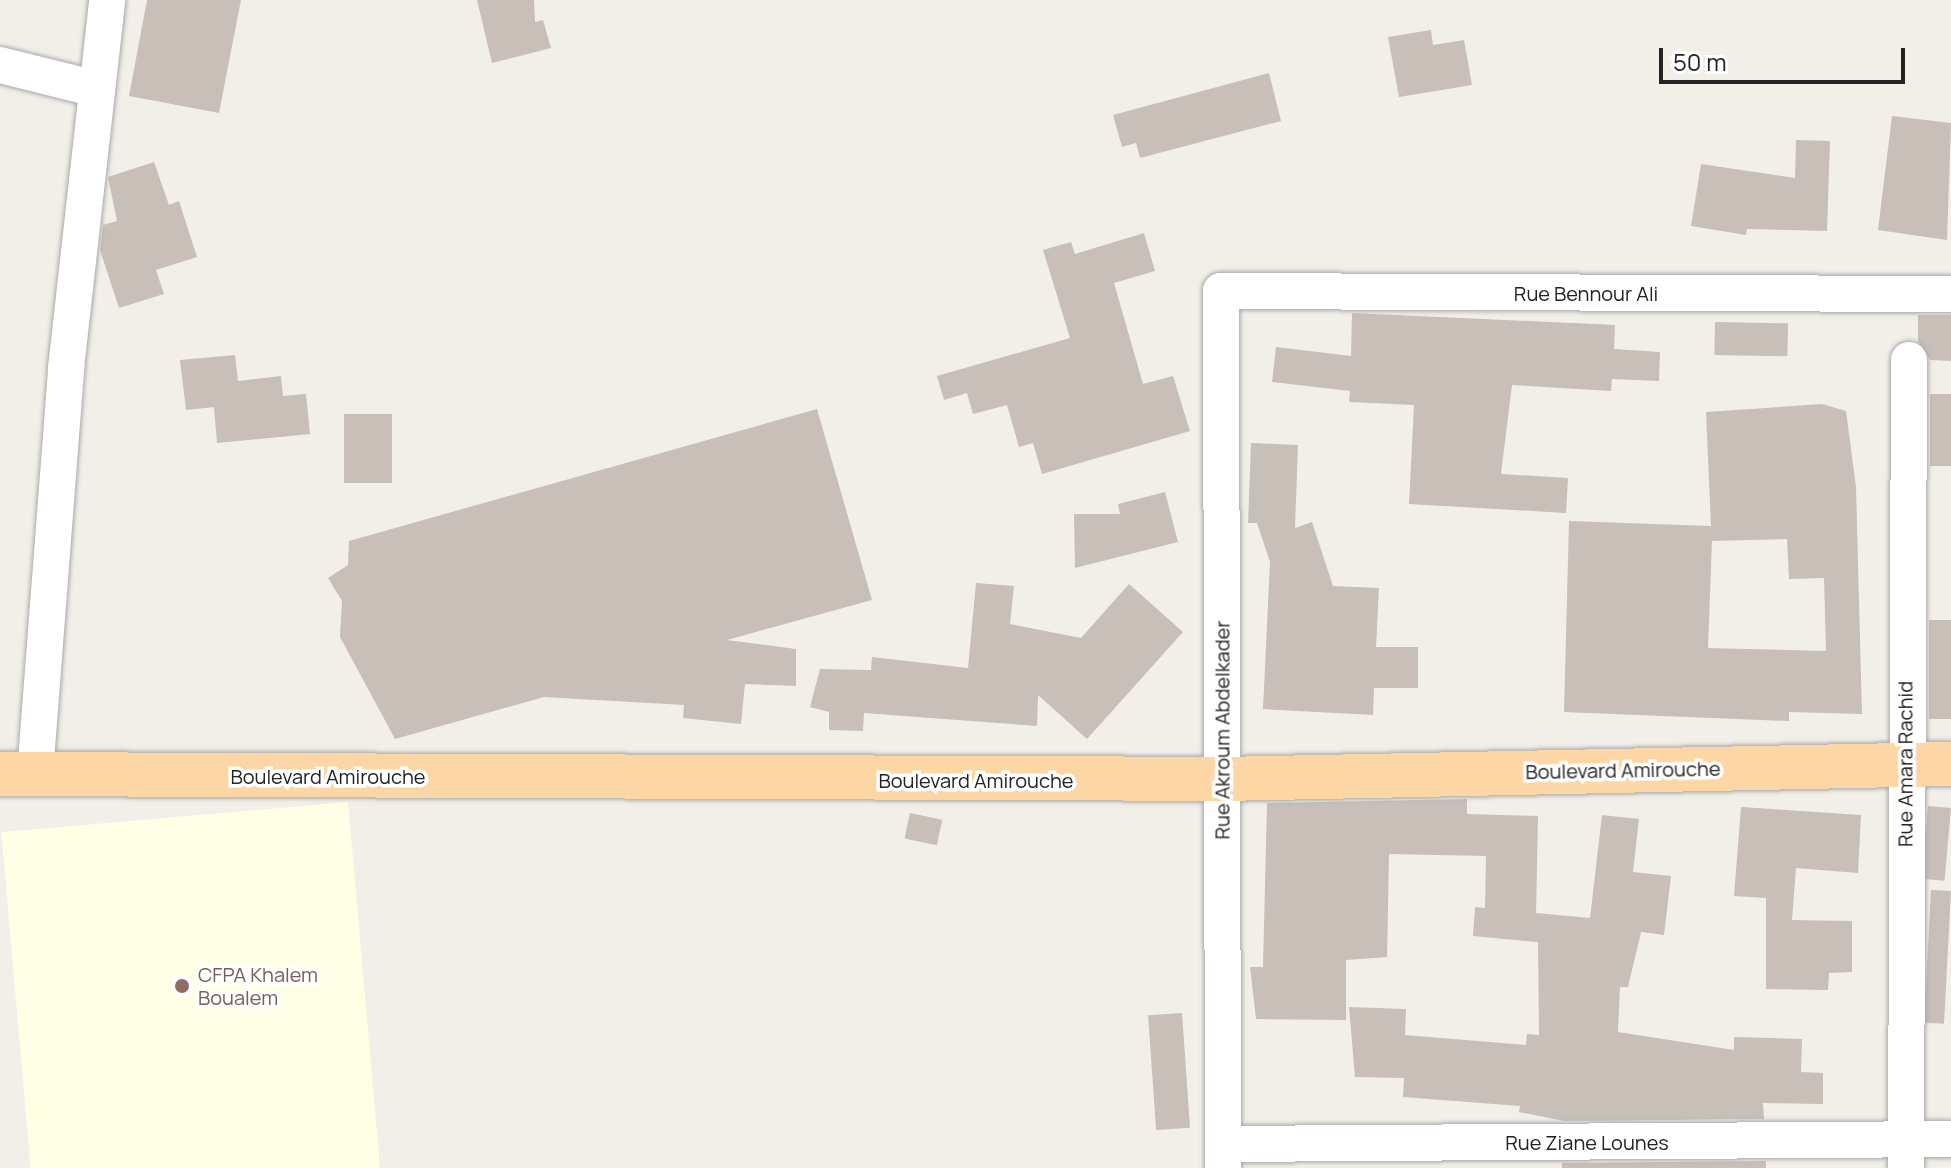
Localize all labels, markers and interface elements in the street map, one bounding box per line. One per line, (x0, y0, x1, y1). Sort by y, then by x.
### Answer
scale bar (1663, 32, 1909, 82)
text: 50 m (1673, 45, 1727, 78)
street label: Rue Bennour Ali (1514, 281, 1658, 305)
street label: Rue Akroum Abdelkader (1210, 621, 1234, 839)
street label: Rue Amara Rachid (1893, 681, 1917, 847)
street label: Boulevard Amirouche (1525, 756, 1721, 784)
street label: Boulevard Amirouche (230, 764, 426, 788)
street label: Boulevard Amirouche (878, 768, 1074, 792)
place label: CFPA Khalem Boualem (198, 962, 318, 1009)
marker: CFPA Khalem Boualem (173, 977, 191, 995)
street label: Rue Ziane Lounes (1505, 1130, 1669, 1154)

